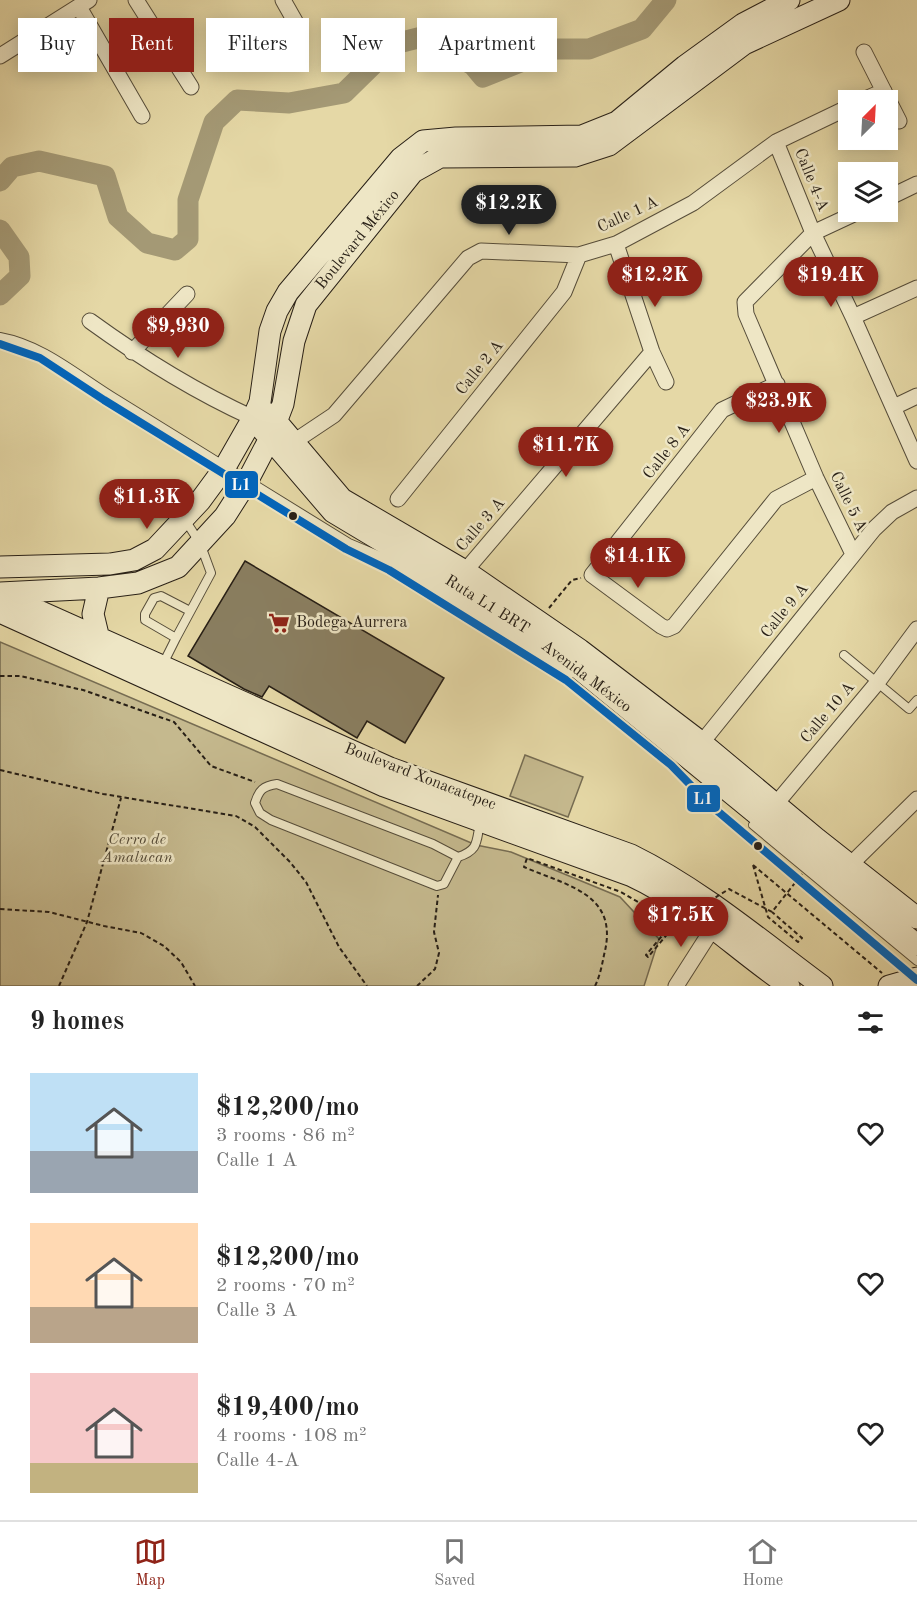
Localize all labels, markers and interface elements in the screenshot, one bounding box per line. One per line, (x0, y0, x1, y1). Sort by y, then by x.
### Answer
chip: Buy (18, 18, 97, 72)
chip: Rent (109, 18, 194, 72)
chip: Filters (206, 18, 309, 72)
chip: New (321, 18, 405, 72)
chip: Apartment (417, 18, 557, 72)
north arrow (838, 90, 898, 150)
map controls (838, 90, 898, 222)
street label: Calle 4-A (791, 146, 831, 214)
button: layers (838, 162, 898, 222)
pin: $12.2K (460, 185, 558, 236)
street label: Boulevard México (313, 187, 403, 293)
text: $12.2K (475, 194, 543, 214)
street label: Calle 1 A (595, 194, 661, 236)
pin: $12.2K (606, 257, 704, 308)
pin: $19.4K (782, 257, 880, 308)
text: $12.2K (621, 266, 689, 286)
text: $19.4K (797, 266, 865, 286)
pin: $9,930 (129, 308, 227, 359)
text: $9,930 (146, 317, 210, 337)
street label: Calle 2 A (453, 338, 507, 398)
pin: $23.9K (730, 383, 828, 434)
text: $23.9K (745, 392, 813, 412)
street label: Calle 8 A (641, 421, 693, 483)
pin: $11.7K (517, 427, 615, 478)
text: $11.7K (532, 436, 600, 456)
street label: Calle 5 A (827, 469, 869, 535)
line badge: L1 (224, 470, 259, 499)
text: L1 (231, 478, 251, 494)
pin: $11.3K (98, 479, 196, 530)
text: $11.3K (113, 488, 181, 508)
street label: Calle 3 A (454, 495, 508, 555)
unlabelled marker (287, 510, 299, 522)
pin: $14.1K (589, 538, 687, 589)
text: $14.1K (604, 547, 672, 567)
street label: Ruta L1 BRT (442, 573, 532, 637)
street label: Calle 9 A (758, 581, 812, 641)
supermarket icon: Bodega Aurrera (267, 611, 291, 635)
place label: Bodega Aurrera (296, 615, 408, 631)
street label: Avenida México (538, 638, 634, 716)
street label: Calle 10 A (798, 679, 858, 747)
street label: Boulevard Xonacatepec (342, 741, 498, 813)
line badge: L1 (686, 784, 721, 813)
text: L1 (693, 792, 713, 808)
park label: Cerro de Amalucan (100, 832, 173, 866)
unlabelled marker (752, 840, 764, 852)
pin: $17.5K (632, 897, 730, 948)
text: $17.5K (647, 906, 715, 926)
icon: filters (854, 1006, 887, 1039)
text: 9 homes (30, 1009, 124, 1035)
text: $12,200/mo (216, 1095, 359, 1121)
icon: home (78, 1097, 150, 1169)
icon: heart (854, 1117, 887, 1150)
text: 3 rooms · 86 m² (216, 1126, 355, 1146)
text: Calle 1 A (216, 1151, 297, 1171)
text: $12,200/mo (216, 1245, 359, 1271)
icon: home (78, 1247, 150, 1319)
icon: heart (854, 1267, 887, 1300)
text: 2 rooms · 70 m² (216, 1276, 355, 1296)
text: Calle 3 A (216, 1301, 297, 1321)
text: $19,400/mo (216, 1395, 359, 1421)
icon: home (78, 1397, 150, 1469)
icon: heart (854, 1417, 887, 1450)
text: 4 rooms · 108 m² (216, 1426, 366, 1446)
text: Calle 4-A (216, 1451, 299, 1471)
tab: Map (134, 1535, 167, 1591)
tab: Saved (434, 1535, 475, 1591)
tab: Home (743, 1535, 783, 1591)

